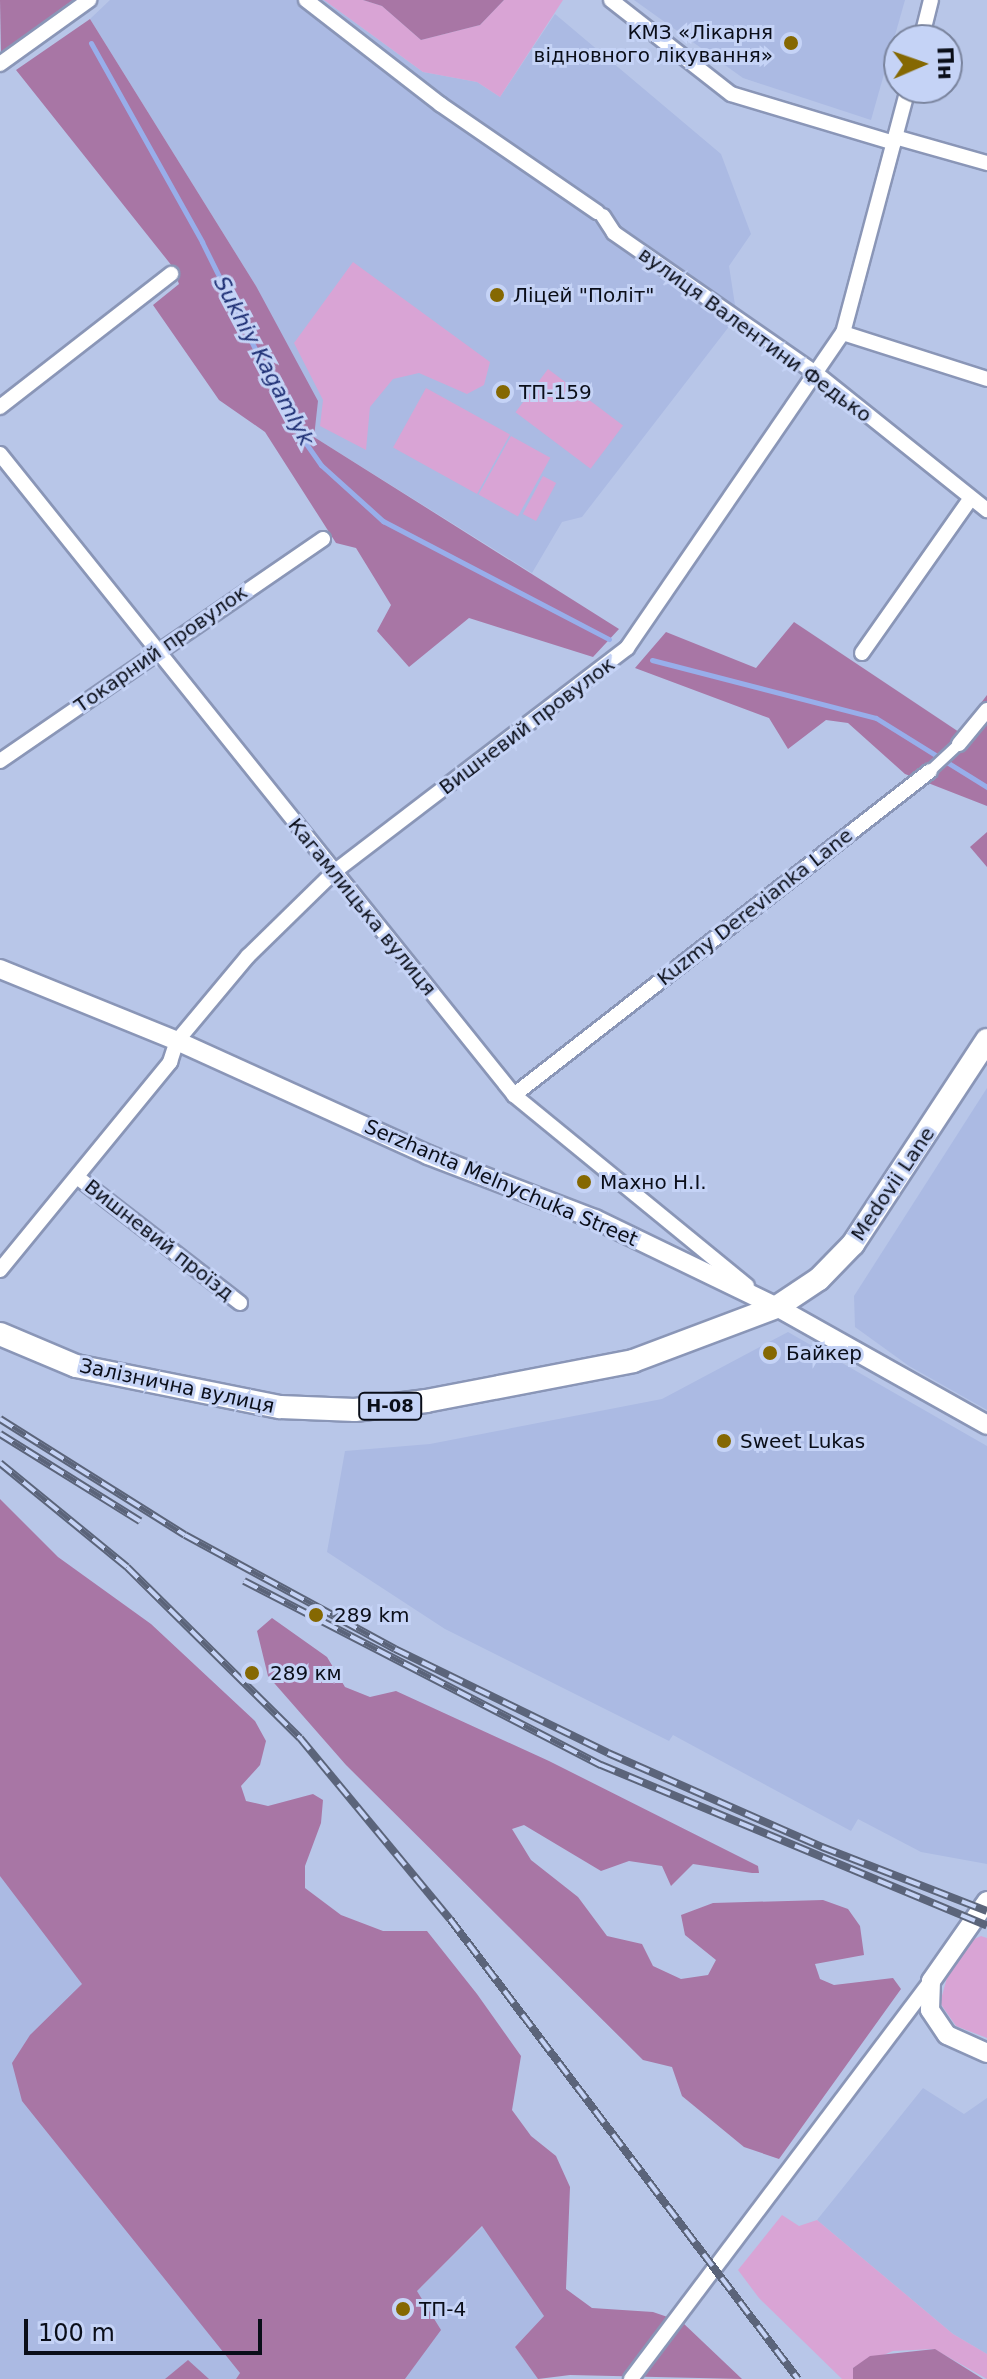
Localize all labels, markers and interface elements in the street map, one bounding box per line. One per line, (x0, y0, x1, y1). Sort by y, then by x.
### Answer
place label: КМЗ «Лікарня відновного лікування» (534, 20, 773, 67)
north arrow (883, 24, 963, 104)
marker: КМЗ «Лікарня відновного лікування» (780, 32, 802, 54)
text: Пн (932, 46, 959, 80)
street label: вулиця Валентини Федько (634, 242, 876, 428)
water label: Sukhiy Kagamlyk (208, 272, 320, 450)
place label: Ліцей "Політ" (513, 283, 655, 307)
marker: Ліцей "Політ" (488, 286, 506, 304)
place label: ТП-159 (519, 380, 592, 404)
marker: ТП-159 (494, 383, 512, 401)
street label: Токарний провулок (70, 580, 252, 718)
street label: Вишневий провулок (435, 652, 619, 800)
street label: Кагамлицька вулиця (283, 813, 441, 1001)
street label: Kuzmy Derevianka Lane (653, 823, 857, 991)
street label: Serzhanta Melnychuka Street (361, 1114, 641, 1252)
street label: Medovii Lane (846, 1122, 940, 1246)
place label: Махно Н.І. (600, 1170, 707, 1194)
marker: Махно Н.І. (575, 1173, 593, 1191)
street label: Вишневий проїзд (80, 1174, 238, 1306)
place label: Байкер (786, 1341, 862, 1365)
marker: Байкер (761, 1344, 779, 1362)
street label: Залізнична вулиця (77, 1354, 277, 1418)
road number: Н-08 (358, 1392, 422, 1420)
place label: Sweet Lukas (740, 1429, 865, 1453)
marker: Sweet Lukas (715, 1432, 733, 1450)
place label: 289 km (334, 1603, 410, 1627)
marker: 289 km (305, 1604, 327, 1626)
place label: 289 км (270, 1661, 342, 1685)
marker: 289 км (241, 1662, 263, 1684)
place label: ТП-4 (419, 2297, 466, 2321)
marker: ТП-4 (394, 2300, 412, 2318)
scale bar (28, 2303, 266, 2353)
text: 100 m (38, 2319, 115, 2347)

